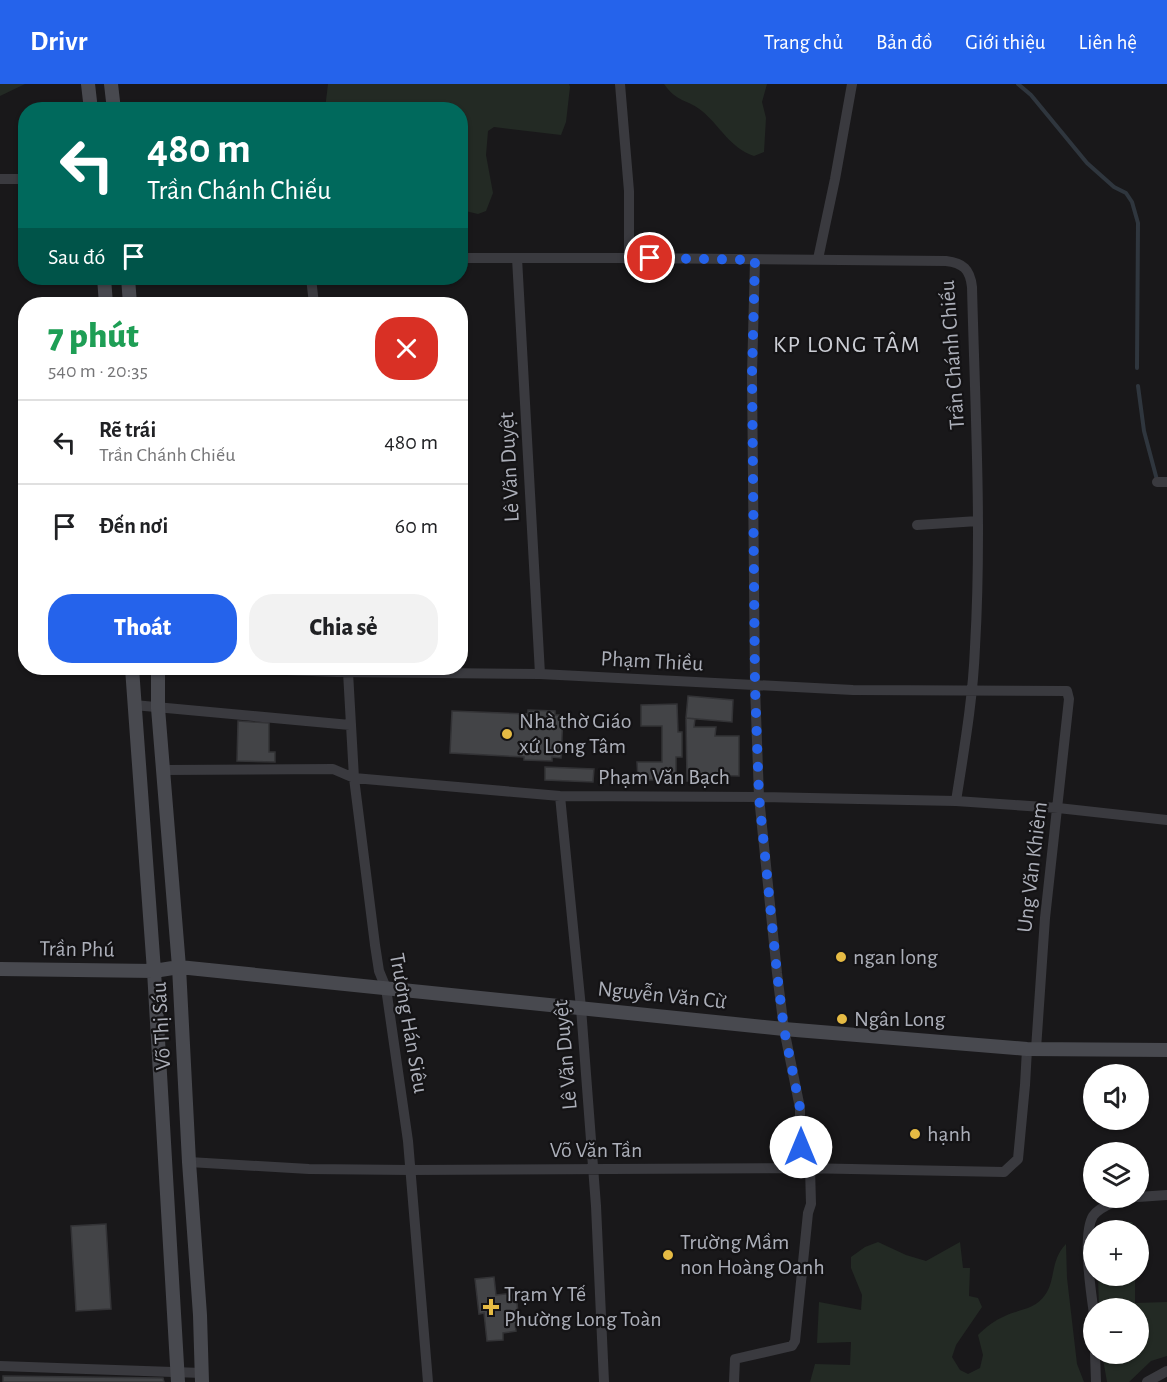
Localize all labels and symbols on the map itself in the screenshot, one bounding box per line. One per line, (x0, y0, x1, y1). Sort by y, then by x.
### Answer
pin (624, 232, 675, 283)
street label: Trần Chánh Chiếu (936, 279, 968, 431)
district label: KP LONG TÂM (773, 331, 921, 357)
street label: Lê Văn Duyệt (495, 411, 523, 523)
street label: Phạm Thiều (600, 647, 704, 675)
place label: Nhà thờ Giáo xứ Long Tâm (519, 710, 632, 757)
marker: Nhà thờ Giáo xứ Long Tâm (500, 727, 514, 741)
street label: Phạm Văn Bạch (598, 766, 730, 788)
street label: Ung Văn Khiêm (1013, 800, 1051, 934)
street label: Trần Phú (39, 937, 115, 961)
place label: ngan long (853, 946, 938, 968)
marker: ngan long (834, 950, 848, 964)
street label: Trương Hán Siêu (386, 951, 432, 1095)
street label: Nguyễn Văn Cừ (596, 977, 728, 1013)
street label: Võ Thị Sáu (148, 981, 174, 1071)
street label: Lê Văn Duyệt (549, 999, 581, 1111)
place label: Ngân Long (854, 1008, 946, 1030)
marker: Ngân Long (835, 1012, 849, 1026)
position arrow (769, 1115, 833, 1179)
place label: hạnh (927, 1123, 971, 1145)
marker: hạnh (908, 1127, 922, 1141)
street label: Võ Văn Tần (550, 1139, 642, 1161)
place label: Trường Mầm non Hoàng Oanh (680, 1231, 825, 1278)
marker: Trường Mầm non Hoàng Oanh (661, 1248, 675, 1262)
place label: Trạm Y Tế Phường Long Toàn (504, 1283, 662, 1330)
marker: Trạm Y Tế Phường Long Toàn (482, 1298, 500, 1316)

